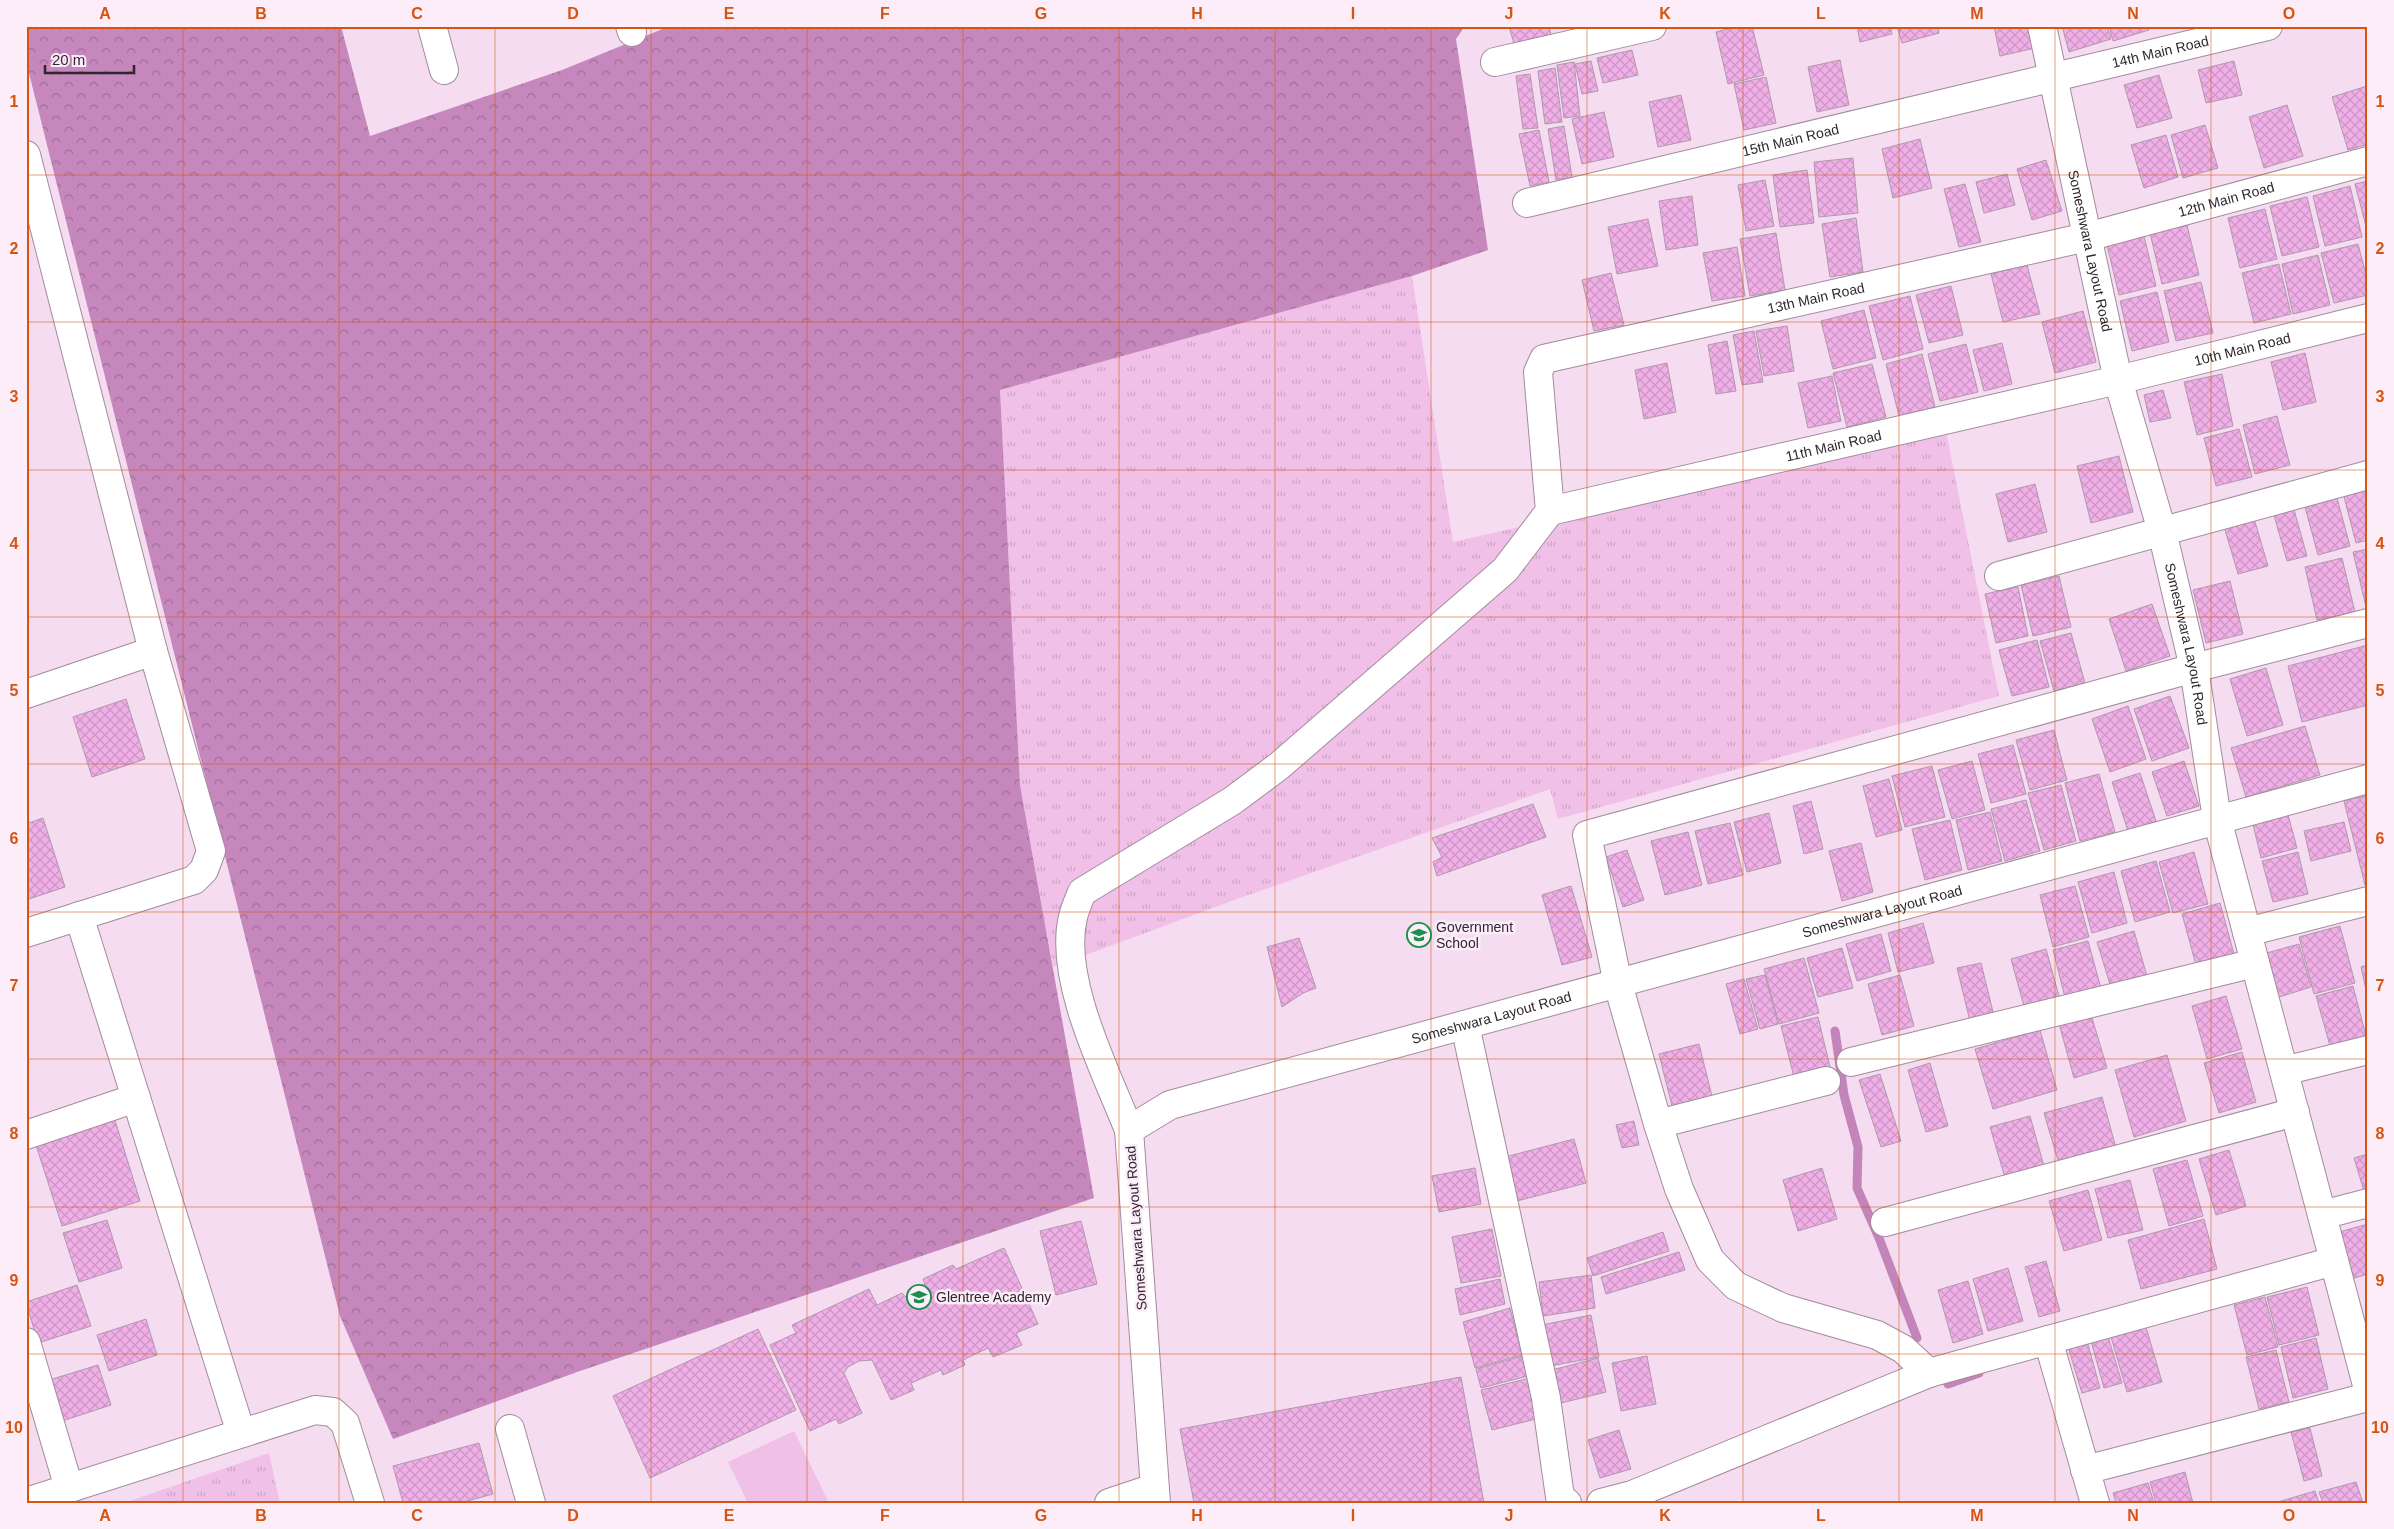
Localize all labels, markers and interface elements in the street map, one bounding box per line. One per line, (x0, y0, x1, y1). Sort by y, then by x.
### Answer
text: A (99, 5, 111, 22)
text: B (255, 5, 267, 22)
text: C (411, 5, 423, 22)
text: D (567, 5, 579, 22)
text: E (724, 5, 735, 22)
text: F (880, 5, 890, 22)
text: G (1035, 5, 1047, 22)
text: H (1191, 5, 1203, 22)
text: I (1351, 5, 1355, 22)
text: J (1505, 5, 1513, 22)
text: K (1659, 5, 1671, 22)
text: L (1816, 5, 1826, 22)
text: M (1970, 5, 1984, 22)
text: N (2127, 5, 2139, 22)
text: O (2283, 5, 2295, 22)
street label: 14th Main Road (2110, 32, 2210, 71)
scale bar (45, 42, 134, 74)
text: 20 m (52, 51, 85, 68)
text: 1 (10, 93, 19, 110)
text: 1 (2376, 93, 2385, 110)
street label: 15th Main Road (1741, 121, 1841, 159)
street label: Someshwara Layout Road (2065, 168, 2115, 333)
street label: 12th Main Road (2176, 179, 2276, 220)
text: 2 (10, 240, 19, 257)
text: 2 (2376, 240, 2385, 257)
street label: 13th Main Road (1766, 279, 1866, 317)
street label: 10th Main Road (2192, 329, 2292, 369)
text: 3 (10, 388, 19, 405)
text: 3 (2376, 388, 2385, 405)
street label: 11th Main Road (1784, 427, 1883, 464)
text: 4 (10, 535, 19, 552)
text: 4 (2376, 535, 2385, 552)
street label: Someshwara Layout Road (2162, 561, 2211, 726)
text: 5 (10, 682, 19, 699)
text: 5 (2376, 682, 2385, 699)
text: 6 (10, 830, 19, 847)
text: 6 (2376, 830, 2385, 847)
street label: Someshwara Layout Road (1800, 882, 1964, 941)
place label: Government School (1436, 919, 1513, 951)
school or university icon: Government School (1406, 922, 1432, 948)
text: 7 (10, 977, 19, 994)
text: 7 (2376, 977, 2385, 994)
street label: Someshwara Layout Road (1410, 988, 1573, 1047)
text: 8 (10, 1125, 19, 1142)
text: 8 (2376, 1125, 2385, 1142)
street label: Someshwara Layout Road (1122, 1145, 1150, 1311)
text: 9 (10, 1272, 19, 1289)
text: 9 (2376, 1272, 2385, 1289)
school or university icon: Glentree Academy (906, 1284, 932, 1310)
place label: Glentree Academy (936, 1289, 1051, 1305)
text: 10 (5, 1419, 23, 1436)
text: 10 (2371, 1419, 2389, 1436)
text: A (99, 1507, 111, 1524)
text: B (255, 1507, 267, 1524)
text: C (411, 1507, 423, 1524)
text: D (567, 1507, 579, 1524)
text: E (724, 1507, 735, 1524)
text: F (880, 1507, 890, 1524)
text: G (1035, 1507, 1047, 1524)
text: H (1191, 1507, 1203, 1524)
text: I (1351, 1507, 1355, 1524)
text: J (1505, 1507, 1513, 1524)
text: K (1659, 1507, 1671, 1524)
text: L (1816, 1507, 1826, 1524)
text: M (1970, 1507, 1984, 1524)
text: N (2127, 1507, 2139, 1524)
text: O (2283, 1507, 2295, 1524)

